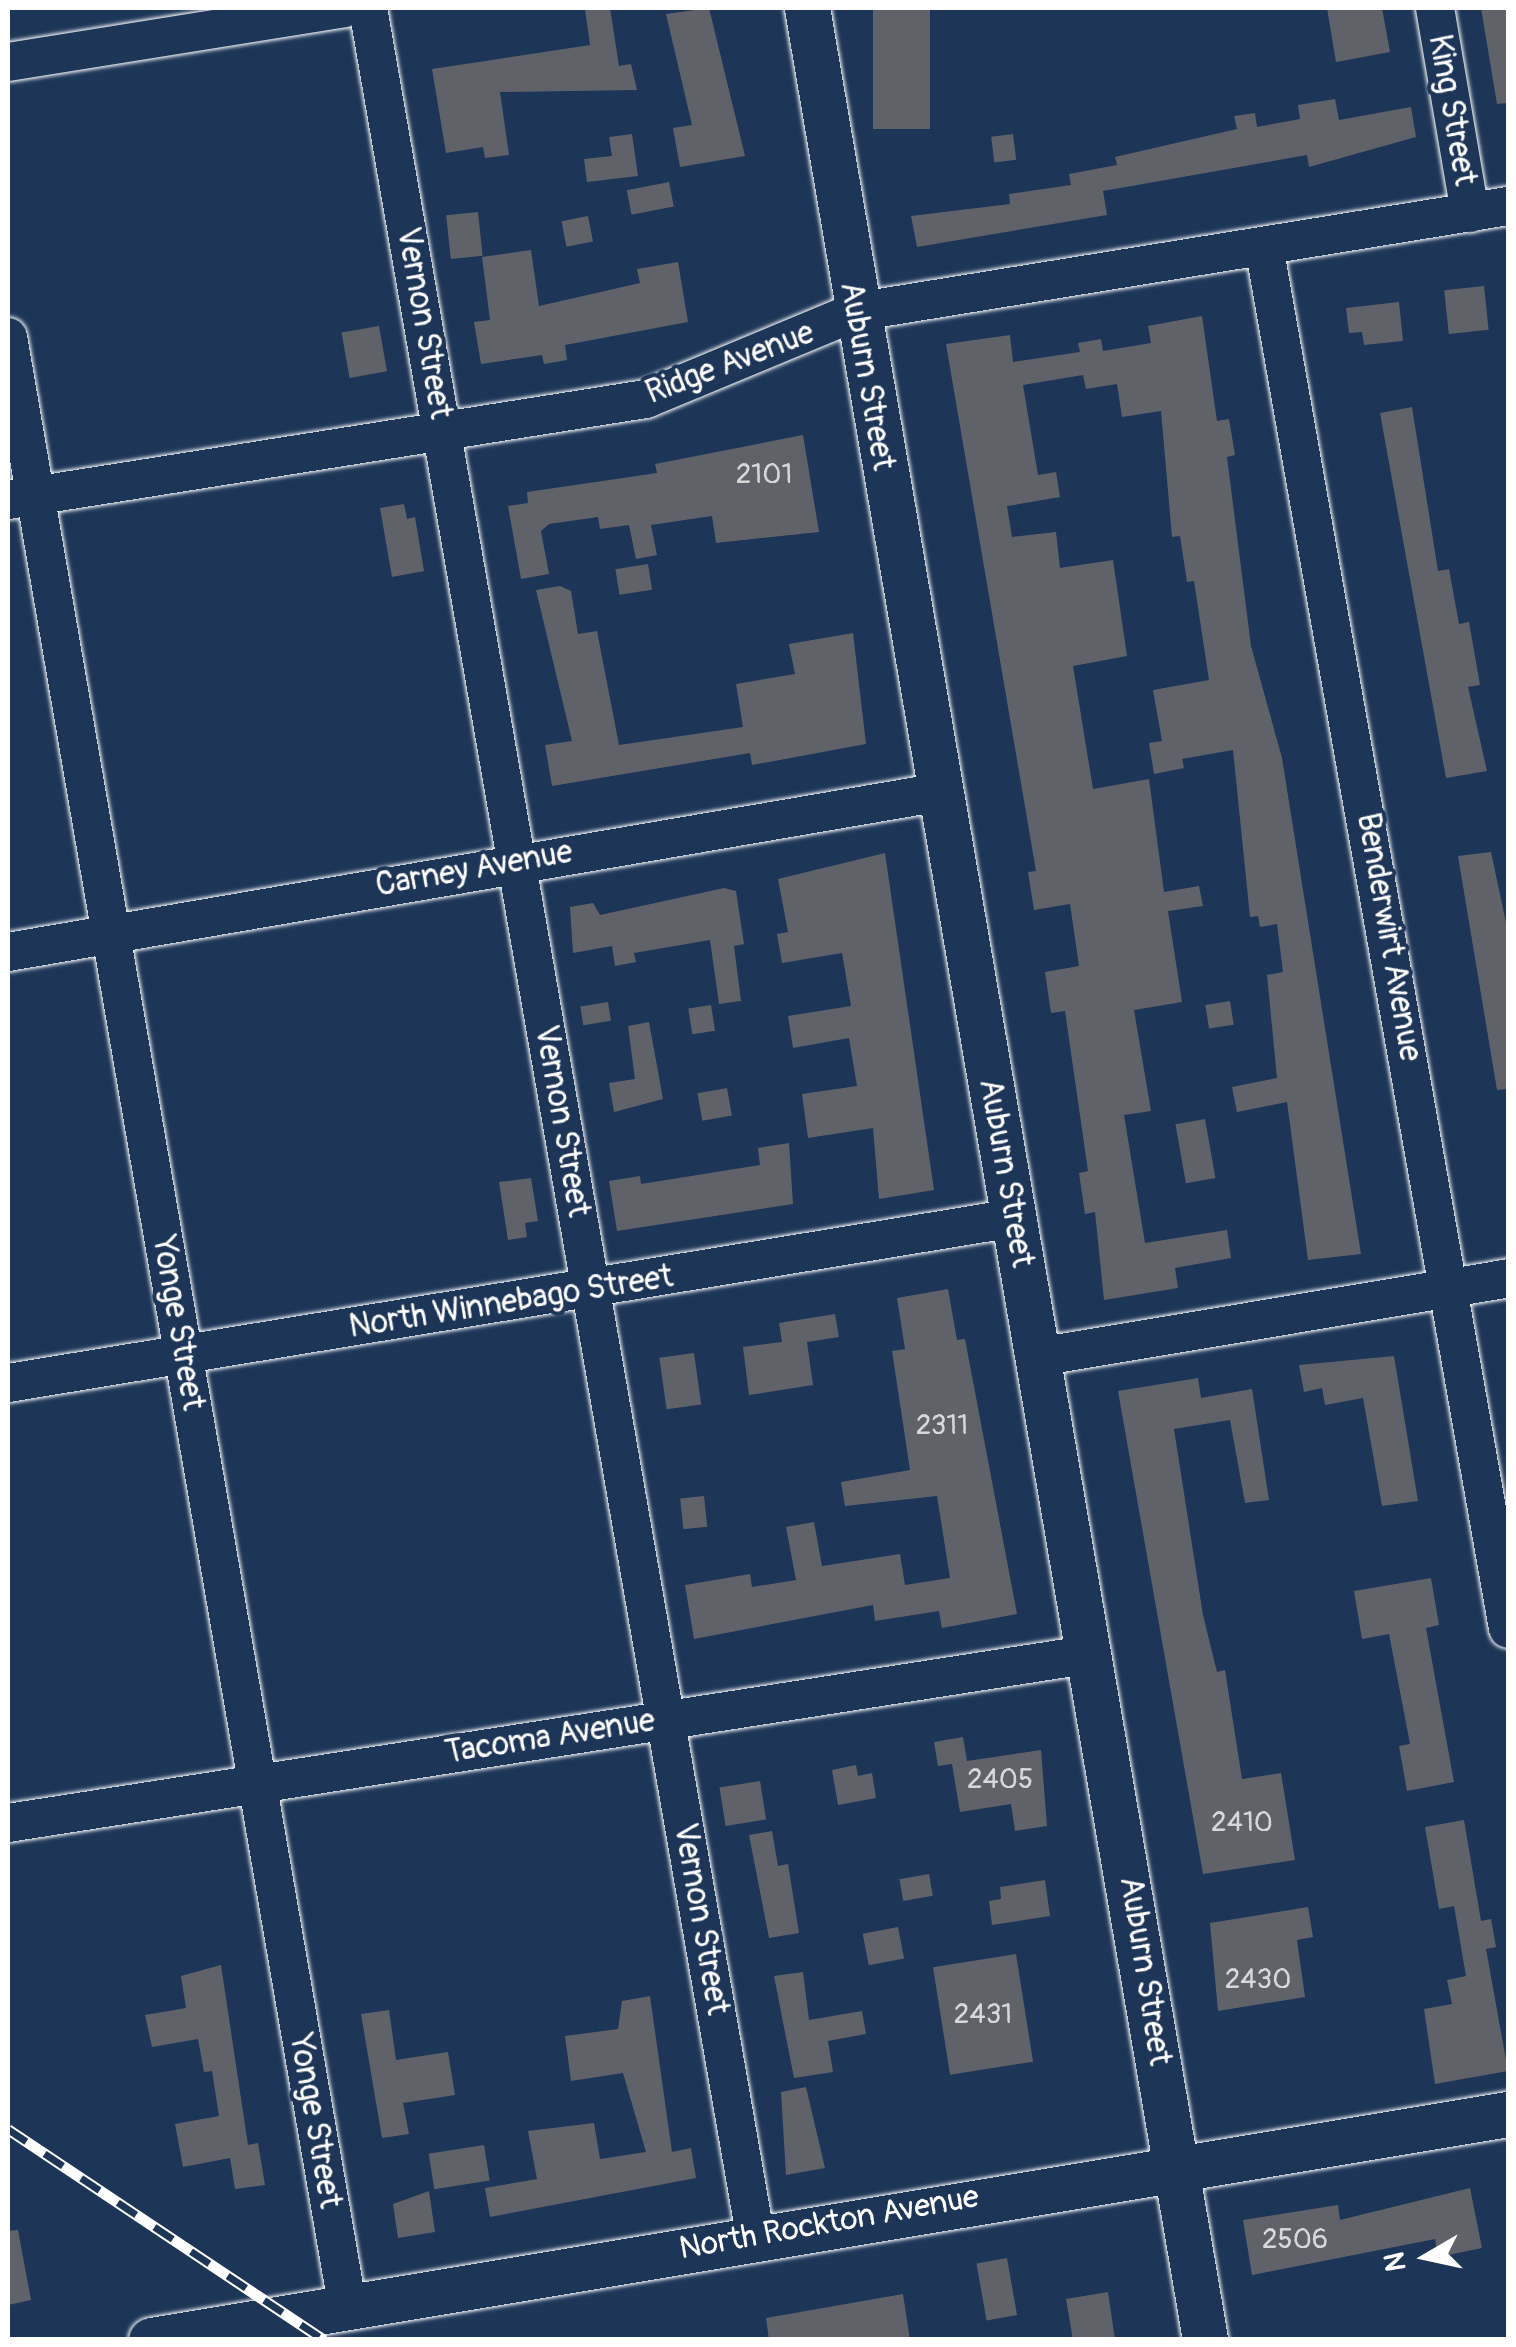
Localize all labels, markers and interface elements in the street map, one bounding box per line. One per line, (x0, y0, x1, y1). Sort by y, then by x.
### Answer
street label: King Street (1420, 32, 1484, 188)
street label: Vernon Street (388, 224, 460, 422)
street label: Auburn Street (832, 279, 902, 473)
street label: Ridge Avenue (641, 313, 819, 413)
house number: 2101 (736, 458, 792, 492)
street label: Benderwirt Avenue (1348, 810, 1430, 1064)
street label: Carney Avenue (373, 833, 575, 905)
street label: Vernon Street (526, 1022, 598, 1220)
street label: Auburn Street (971, 1076, 1041, 1270)
street label: Yonge Street (144, 1233, 212, 1413)
street label: North Winnebago Street (346, 1257, 676, 1347)
house number: 2311 (916, 1409, 968, 1443)
street label: Tacoma Avenue (442, 1701, 658, 1773)
house number: 2405 (967, 1763, 1033, 1797)
house number: 2410 (1211, 1806, 1273, 1840)
street label: Vernon Street (665, 1820, 737, 2018)
street label: Auburn Street (1111, 1874, 1179, 2068)
house number: 2430 (1225, 1963, 1291, 1997)
house number: 2431 (954, 1998, 1012, 2032)
street label: Yonge Street (281, 2031, 349, 2211)
street label: North Rockton Avenue (676, 2178, 982, 2268)
north arrow (1376, 2207, 1476, 2307)
house number: 2506 (1262, 2223, 1328, 2257)
text: N (1377, 2250, 1415, 2274)

